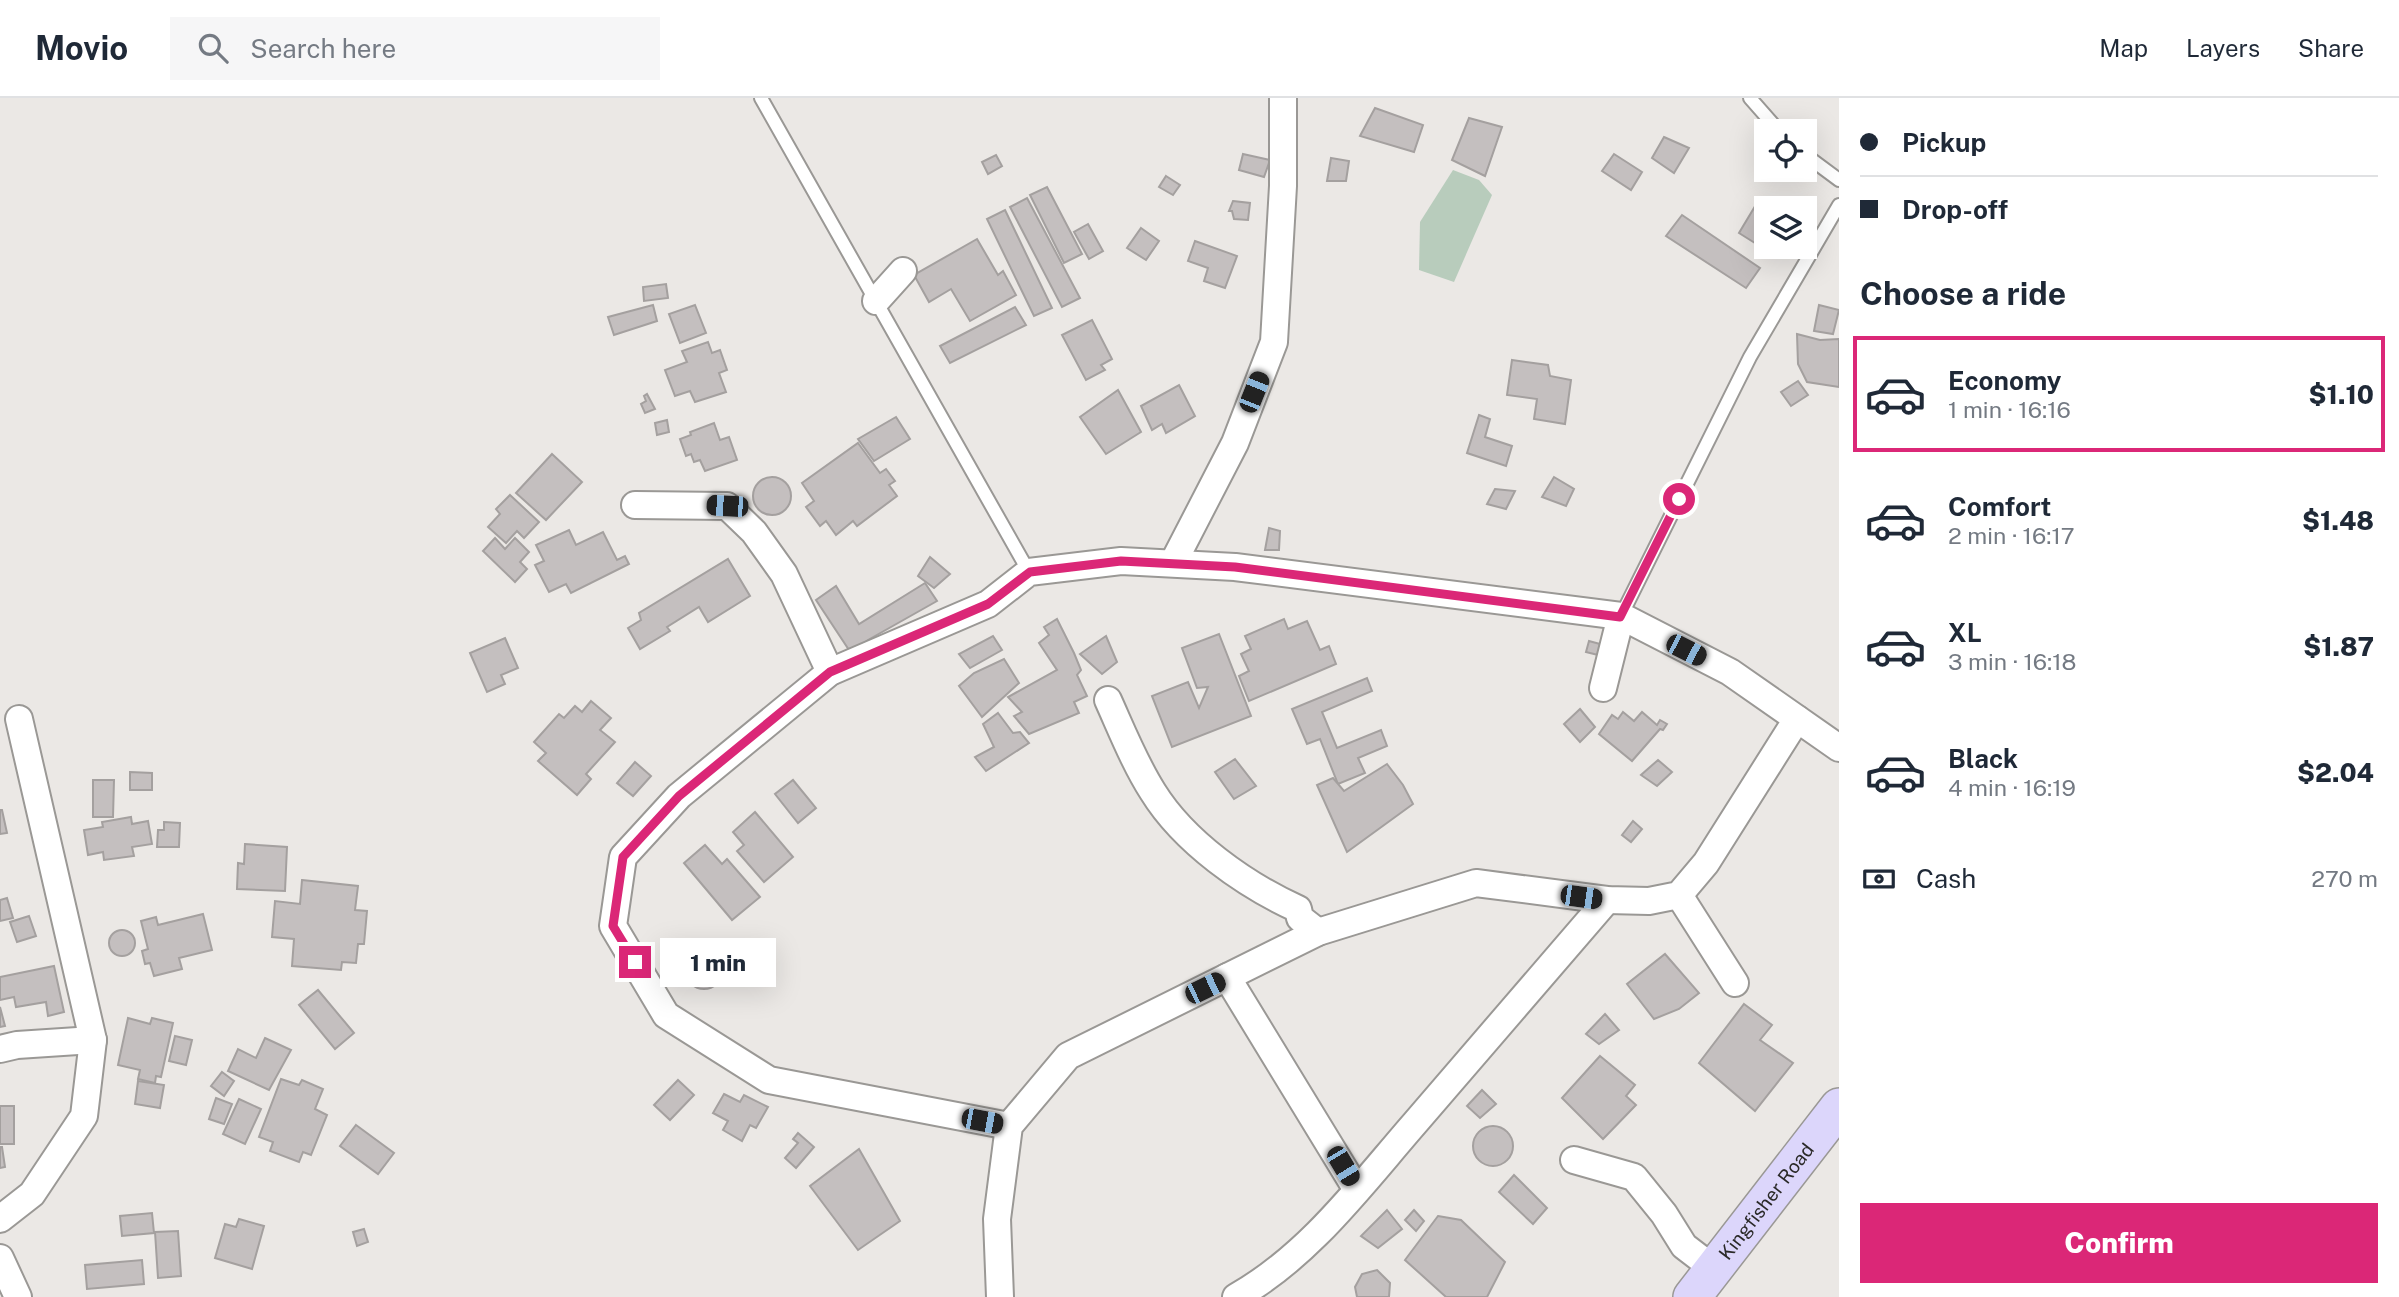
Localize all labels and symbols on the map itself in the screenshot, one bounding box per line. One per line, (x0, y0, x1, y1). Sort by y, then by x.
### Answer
car (1237, 369, 1272, 415)
route start (1663, 483, 1695, 515)
car (706, 494, 749, 518)
car (1663, 631, 1710, 669)
car (1559, 884, 1604, 910)
callout: 1 min (660, 938, 775, 986)
route end (619, 946, 651, 978)
car (1182, 969, 1229, 1007)
car (960, 1107, 1005, 1135)
street label: Kingfisher Road (1714, 1139, 1818, 1264)
car (1324, 1143, 1363, 1189)

